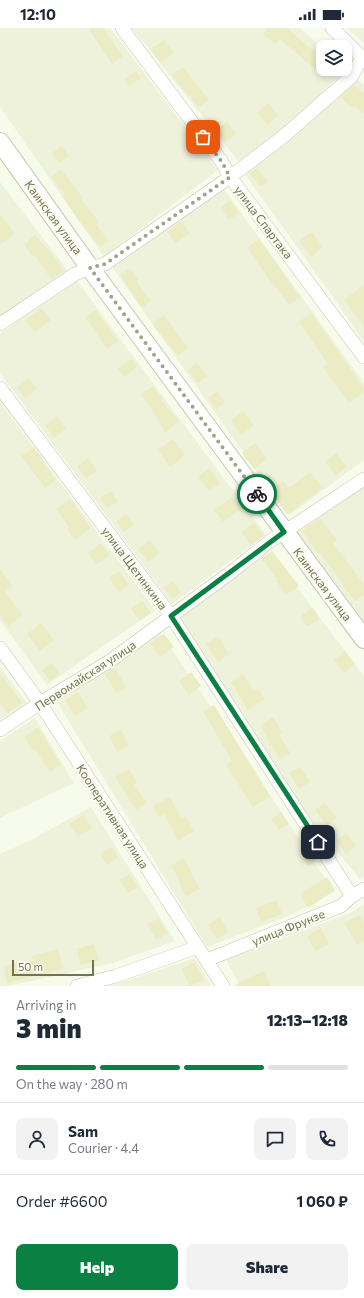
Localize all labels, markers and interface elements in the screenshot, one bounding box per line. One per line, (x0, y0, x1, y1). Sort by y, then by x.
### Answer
text: 12:10 (20, 5, 56, 23)
map controls (316, 40, 352, 76)
button: layers (316, 40, 352, 76)
pin (186, 120, 220, 154)
icon: bag (192, 126, 214, 148)
street label: Каинская улица (22, 177, 86, 257)
street label: улица Спартака (232, 183, 296, 261)
courier (237, 474, 277, 514)
icon: bike (246, 483, 268, 505)
street label: улица Щетинкина (99, 524, 171, 612)
street label: Каинская улица (291, 545, 355, 623)
street label: Первомайская улица (32, 637, 138, 713)
street label: Кооперативная улица (74, 761, 152, 871)
pin (301, 825, 335, 859)
icon: home (307, 831, 329, 853)
street label: улица Фрунзе (249, 906, 327, 948)
scale bar (12, 958, 94, 977)
text: 50 m (18, 960, 43, 973)
text: Arriving in (16, 997, 76, 1013)
text: 12:13–12:18 (267, 1011, 348, 1029)
text: 3 min (16, 1012, 82, 1043)
text: On the way · 280 m (16, 1076, 128, 1092)
button: person (16, 1118, 58, 1160)
button: chat (254, 1118, 296, 1160)
button: phone (306, 1118, 348, 1160)
text: Sam (68, 1122, 98, 1140)
text: Courier · 4.4 (68, 1140, 139, 1156)
text: Order #6600 (16, 1192, 107, 1210)
text: 1 060 ₽ (296, 1192, 348, 1210)
button: Help (16, 1244, 178, 1290)
button: Share (186, 1244, 348, 1290)

